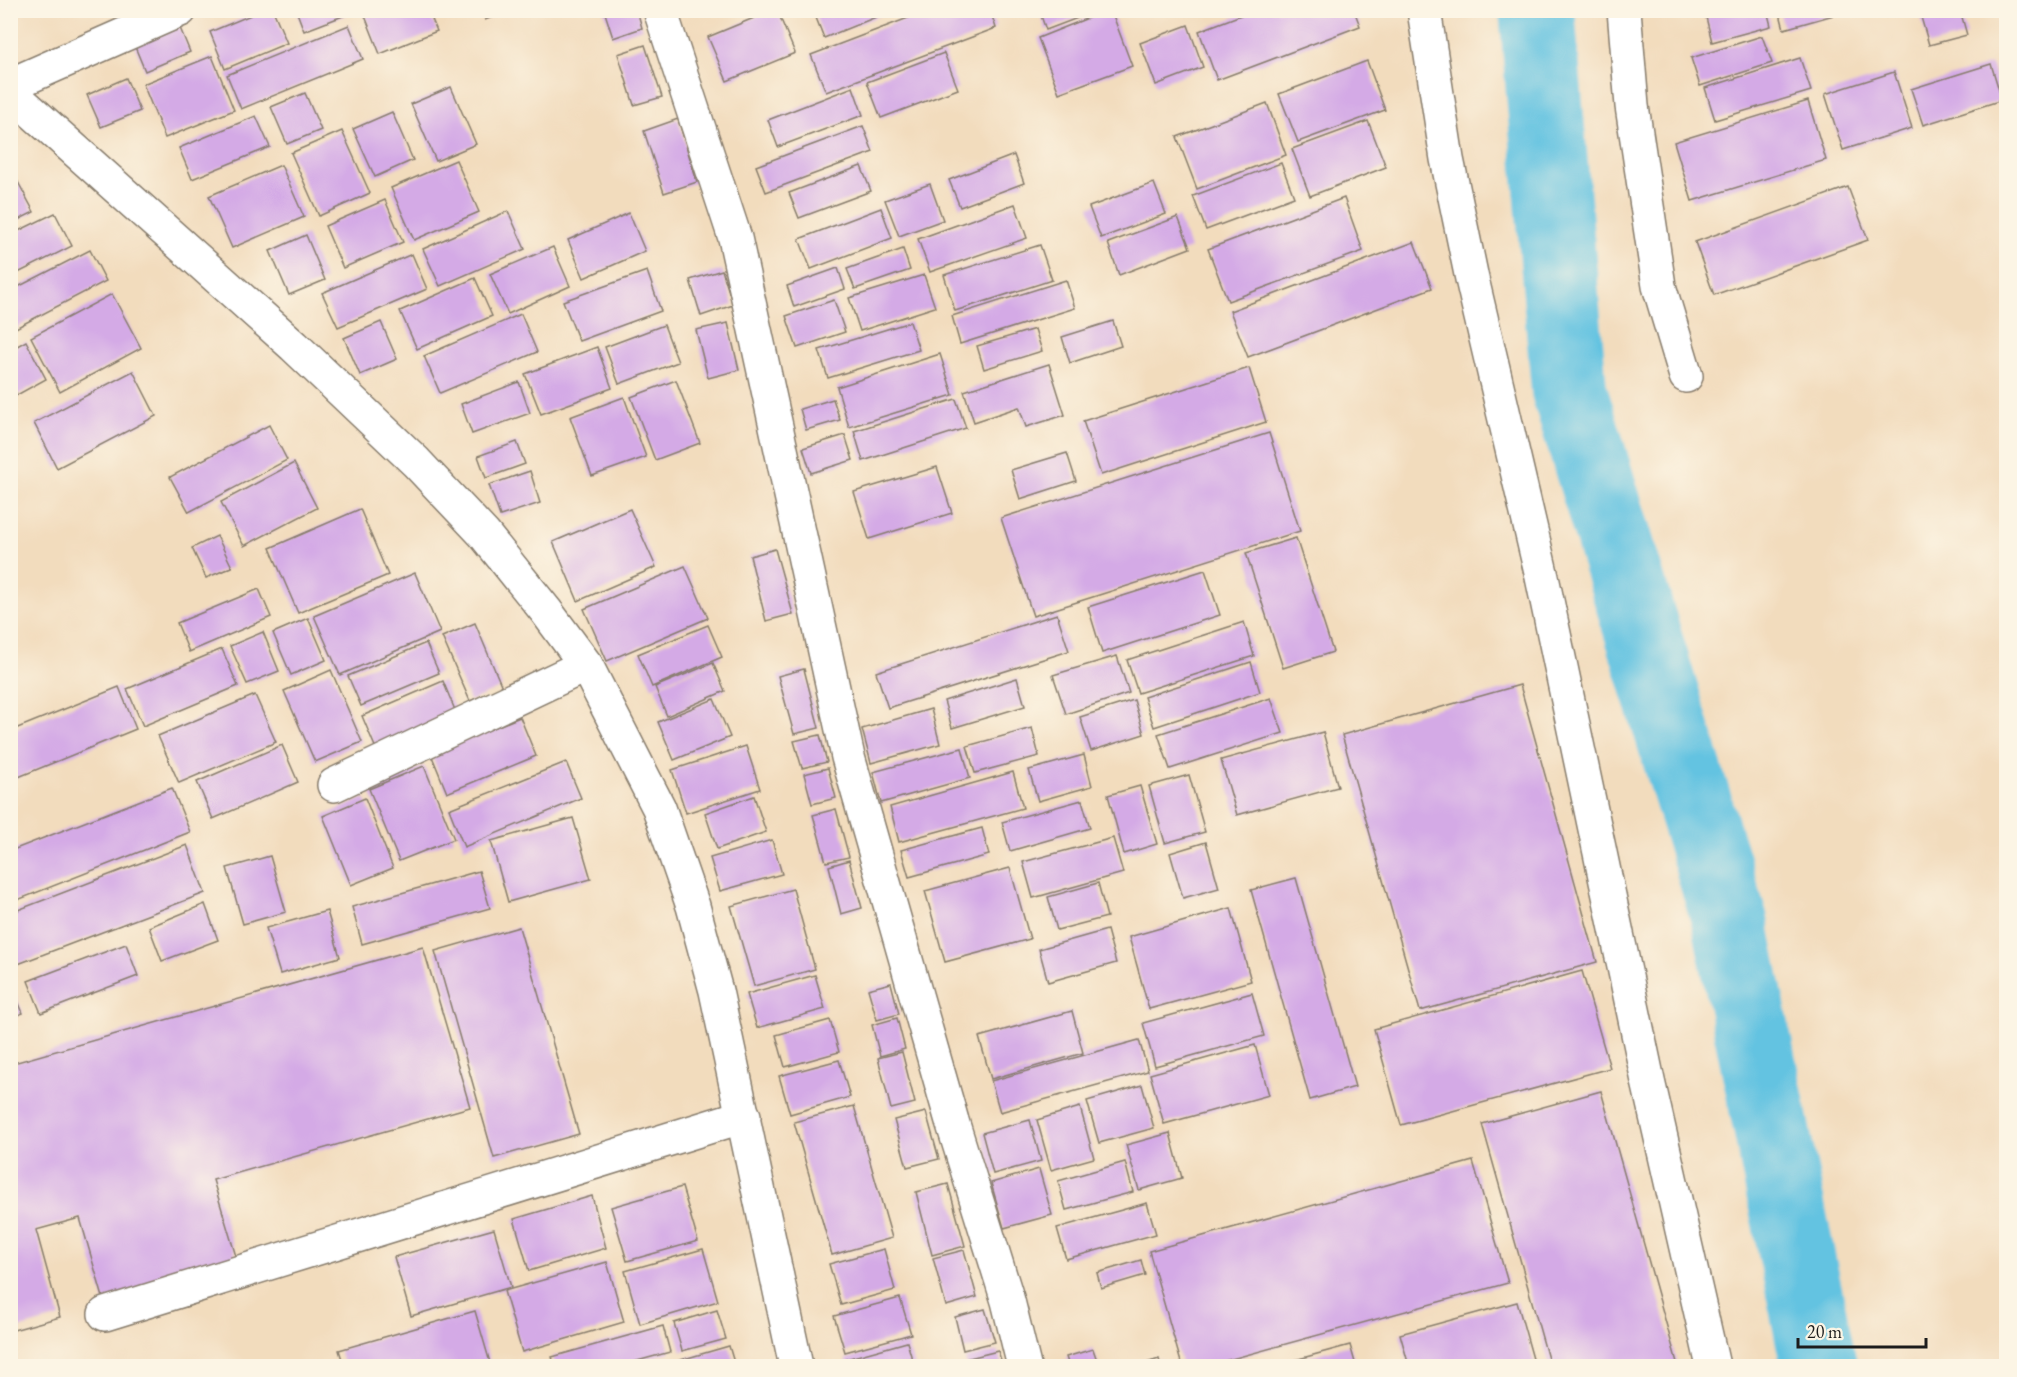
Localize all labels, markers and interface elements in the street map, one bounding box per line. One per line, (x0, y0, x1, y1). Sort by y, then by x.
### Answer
scale bar (1798, 1311, 1926, 1349)
text: 20 m (1807, 1320, 1842, 1343)

